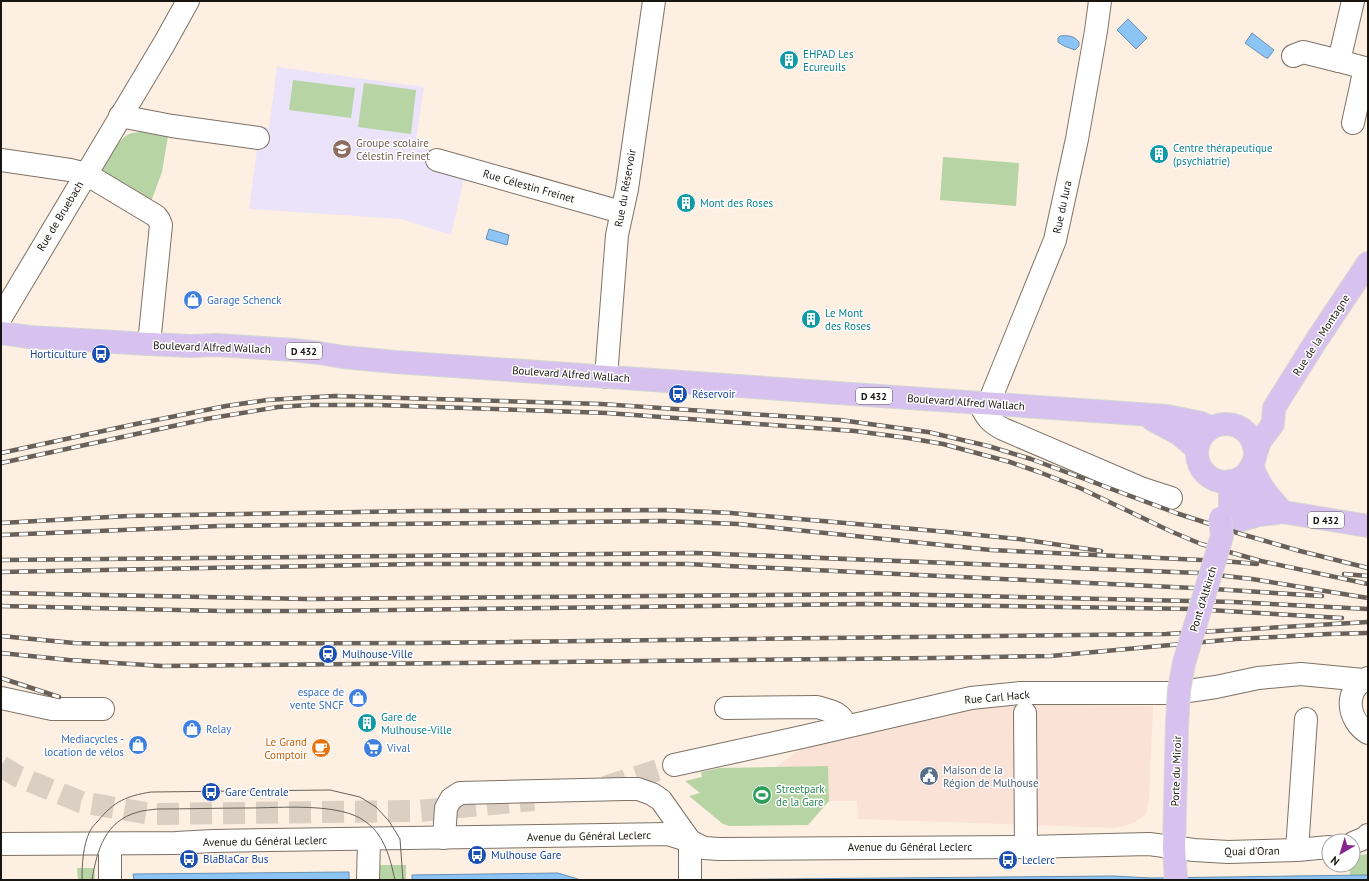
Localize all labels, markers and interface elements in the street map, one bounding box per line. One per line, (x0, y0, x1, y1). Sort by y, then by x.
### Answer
place label: EHPAD Les Ecureuils (803, 47, 854, 74)
building icon: EHPAD Les Ecureuils (778, 49, 800, 71)
place label: Groupe scolaire Célestin Freinet (356, 136, 430, 163)
school or university icon: Groupe scolaire Célestin Freinet (331, 138, 353, 160)
place label: Centre thérapeutique (psychiatrie) (1173, 141, 1273, 168)
building icon: Centre thérapeutique (psychiatrie) (1148, 143, 1170, 165)
street label: Rue du Réservoir (611, 148, 639, 228)
street label: Rue Célestin Freinet (482, 166, 577, 206)
street label: Rue de Bruebach (34, 178, 86, 254)
street label: Rue du Jura (1050, 179, 1074, 235)
building icon: Mont des Roses (675, 192, 697, 214)
place label: Mont des Roses (700, 196, 773, 210)
shop icon: Garage Schenck (182, 289, 204, 311)
street label: Rue de la Montagne (1289, 291, 1353, 378)
place label: Garage Schenck (207, 293, 282, 307)
place label: Le Mont des Roses (825, 306, 871, 333)
building icon: Le Mont des Roses (800, 308, 822, 330)
street label: Boulevard Alfred Wallach (153, 338, 271, 356)
bus stop icon: Horticulture (90, 343, 112, 365)
road number: D 432 (286, 343, 322, 359)
place label: Horticulture (30, 347, 87, 361)
street label: Boulevard Alfred Wallach (512, 363, 630, 385)
bus stop icon: Réservoir (667, 383, 689, 405)
place label: Réservoir (692, 387, 736, 401)
road number: D 432 (856, 388, 892, 404)
street label: Boulevard Alfred Wallach (907, 391, 1025, 413)
road number: D 432 (1308, 512, 1344, 528)
street label: Pont d'Altkirch (1186, 565, 1220, 633)
station icon: Mulhouse-Ville (317, 643, 339, 665)
place label: Mulhouse-Ville (342, 647, 413, 661)
place label: espace de vente SNCF (290, 685, 344, 712)
shop icon: espace de vente SNCF (347, 687, 369, 709)
street label: Rue Carl Hack (964, 687, 1031, 707)
place label: Gare de Mulhouse-Ville (381, 710, 452, 737)
building icon: Gare de Mulhouse-Ville (356, 712, 378, 734)
shop icon: Relay (181, 718, 203, 740)
place label: Relay (206, 722, 232, 736)
place label: Mediacycles - location de vélos (44, 732, 124, 759)
shop icon: Mediacycles - location de vélos (127, 734, 149, 756)
place label: Le Grand Comptoir (264, 735, 307, 762)
street label: Porte du Miroir (1168, 735, 1184, 807)
cafe icon: Le Grand Comptoir (310, 737, 332, 759)
supermarket icon: Vival (362, 737, 384, 759)
place label: Vival (386, 741, 411, 755)
place label: Maison de la Région de Mulhouse (943, 763, 1039, 790)
public building icon: Maison de la Région de Mulhouse (918, 765, 940, 787)
bus stop icon: Gare Centrale (200, 781, 222, 803)
place label: Streetpark de la Gare (776, 782, 825, 809)
sports icon: Streetpark de la Gare (751, 784, 773, 806)
place label: Gare Centrale (225, 785, 289, 799)
street label: Avenue du Général Leclerc (527, 828, 651, 844)
street label: Avenue du Général Leclerc (203, 833, 327, 849)
north arrow (1321, 833, 1361, 873)
street label: Avenue du Général Leclerc (848, 840, 972, 854)
bus stop icon: Mulhouse Gare (466, 844, 488, 866)
street label: Quai d'Oran (1224, 844, 1280, 858)
bus stop icon: BlaBlaCar Bus (178, 848, 200, 870)
place label: Mulhouse Gare (491, 848, 562, 862)
bus stop icon: Leclerc (997, 849, 1019, 871)
place label: BlaBlaCar Bus (203, 852, 269, 866)
place label: Leclerc (1022, 853, 1055, 867)
text: N (1328, 853, 1342, 869)

